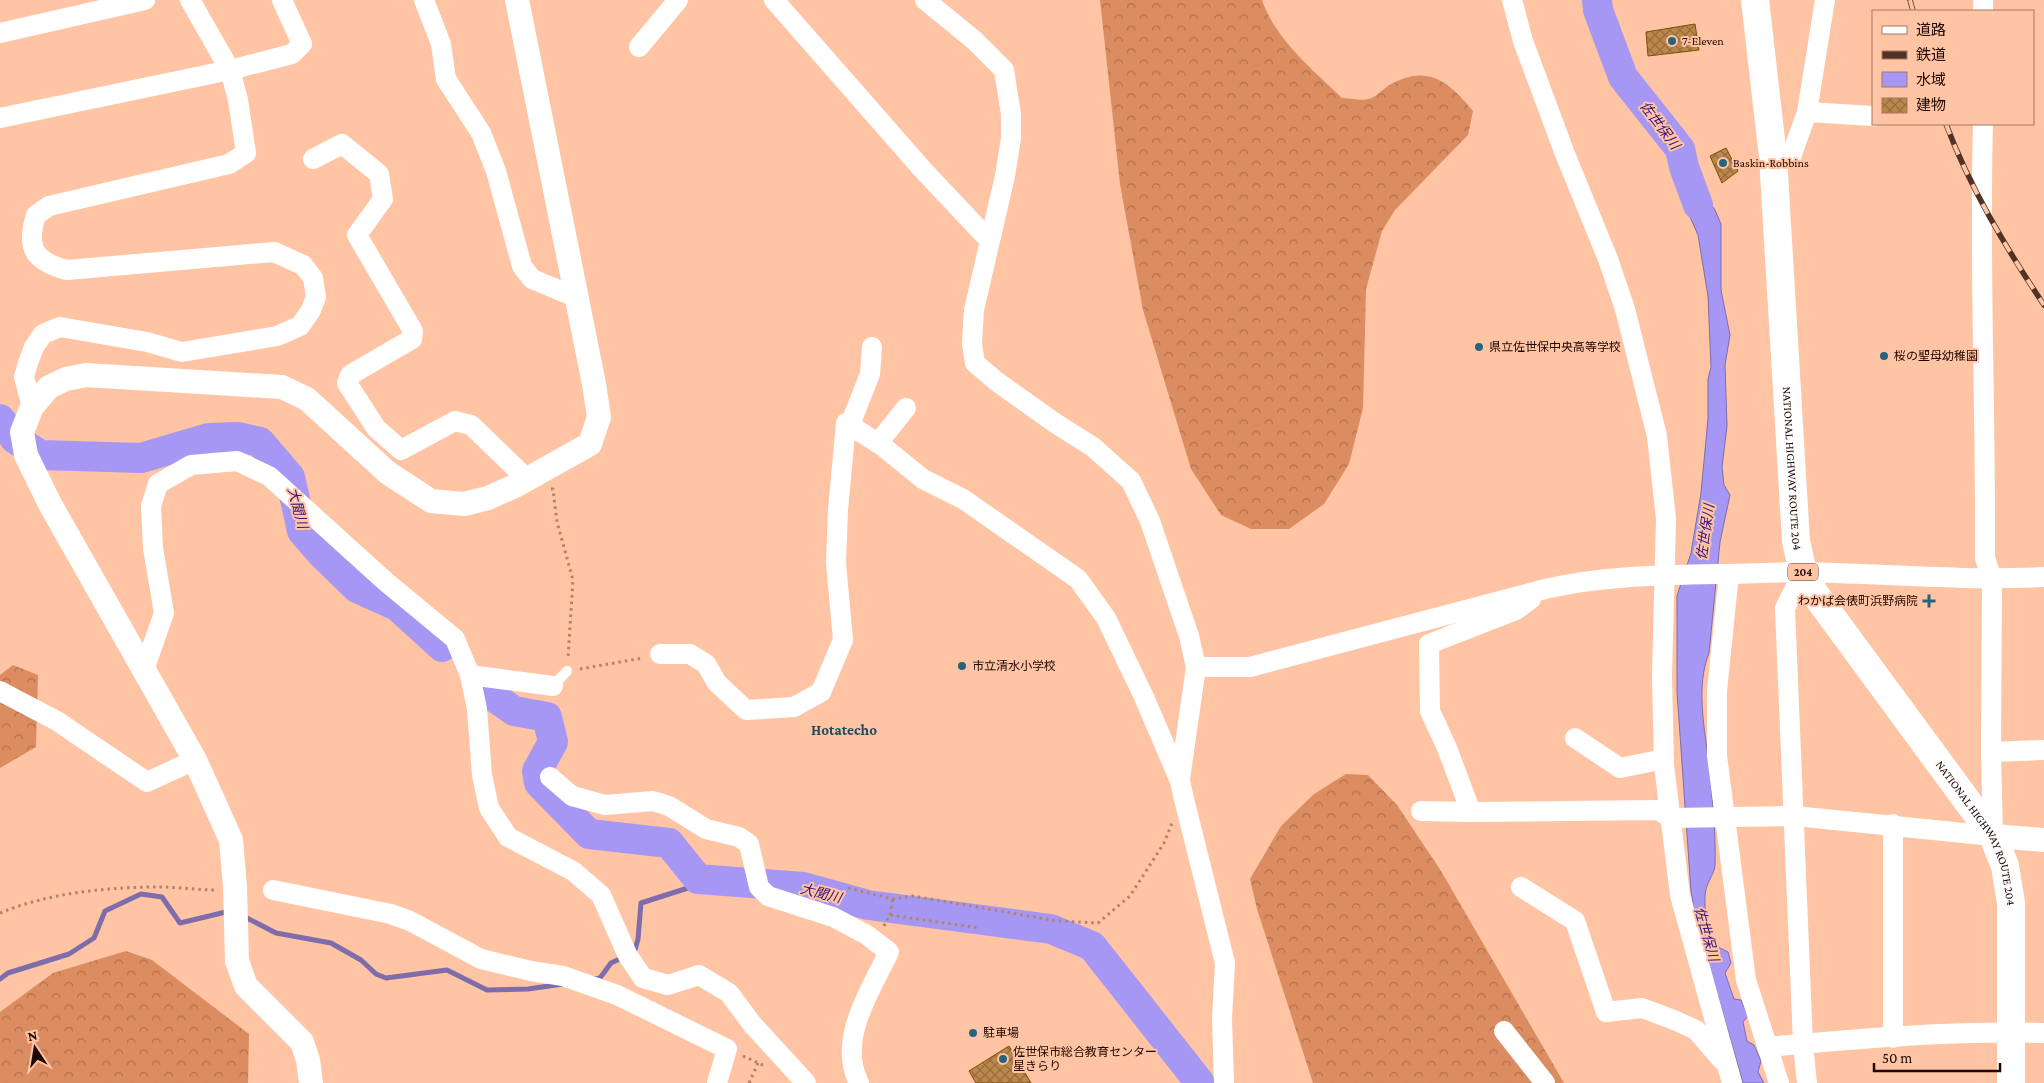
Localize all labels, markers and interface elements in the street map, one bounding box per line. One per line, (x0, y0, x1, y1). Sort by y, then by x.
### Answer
legend (1872, 10, 2034, 125)
text: 道路 (1916, 22, 1946, 38)
place label: 7-Eleven (1682, 34, 1724, 48)
marker: 7-Eleven (1666, 35, 1678, 47)
text: 鉄道 (1916, 47, 1946, 63)
text: 水域 (1916, 72, 1946, 88)
text: 建物 (1916, 97, 1946, 113)
water label: 佐世保川 (1637, 98, 1684, 154)
place label: Baskin-Robbins (1733, 156, 1809, 170)
marker: Baskin-Robbins (1717, 157, 1729, 169)
place label: 県立佐世保中央高等学校 (1489, 340, 1621, 354)
marker: 県立佐世保中央高等学校 (1473, 341, 1485, 353)
place label: 桜の聖母幼稚園 (1894, 349, 1978, 363)
marker: 桜の聖母幼稚園 (1878, 350, 1890, 362)
street label: NATIONAL HIGHWAY ROUTE 204 (1780, 386, 1805, 552)
water label: 大聞川 (285, 486, 312, 532)
water label: 佐世保川 (1693, 501, 1717, 561)
road number: 204 (1788, 564, 1818, 580)
place label: わかば会俵町浜野病院 (1798, 594, 1918, 608)
marker: わかば会俵町浜野病院 (1922, 594, 1936, 608)
place label: 市立清水小学校 (972, 659, 1056, 673)
marker: 市立清水小学校 (956, 660, 968, 672)
district label: Hotatecho (811, 722, 877, 738)
street label: NATIONAL HIGHWAY ROUTE 204 (1933, 758, 2018, 906)
water label: 大聞川 (799, 880, 845, 906)
water label: 佐世保川 (1692, 905, 1723, 965)
north arrow (10, 1023, 60, 1073)
text: N (26, 1026, 39, 1044)
place label: 駐車場 (983, 1026, 1019, 1040)
marker: 駐車場 (967, 1027, 979, 1039)
scale bar (1874, 1040, 2000, 1072)
place label: 佐世保市総合教育センター 星きらり (1013, 1045, 1157, 1073)
text: 50 m (1882, 1050, 1912, 1066)
marker: 佐世保市総合教育センター 星きらり (997, 1053, 1009, 1065)

